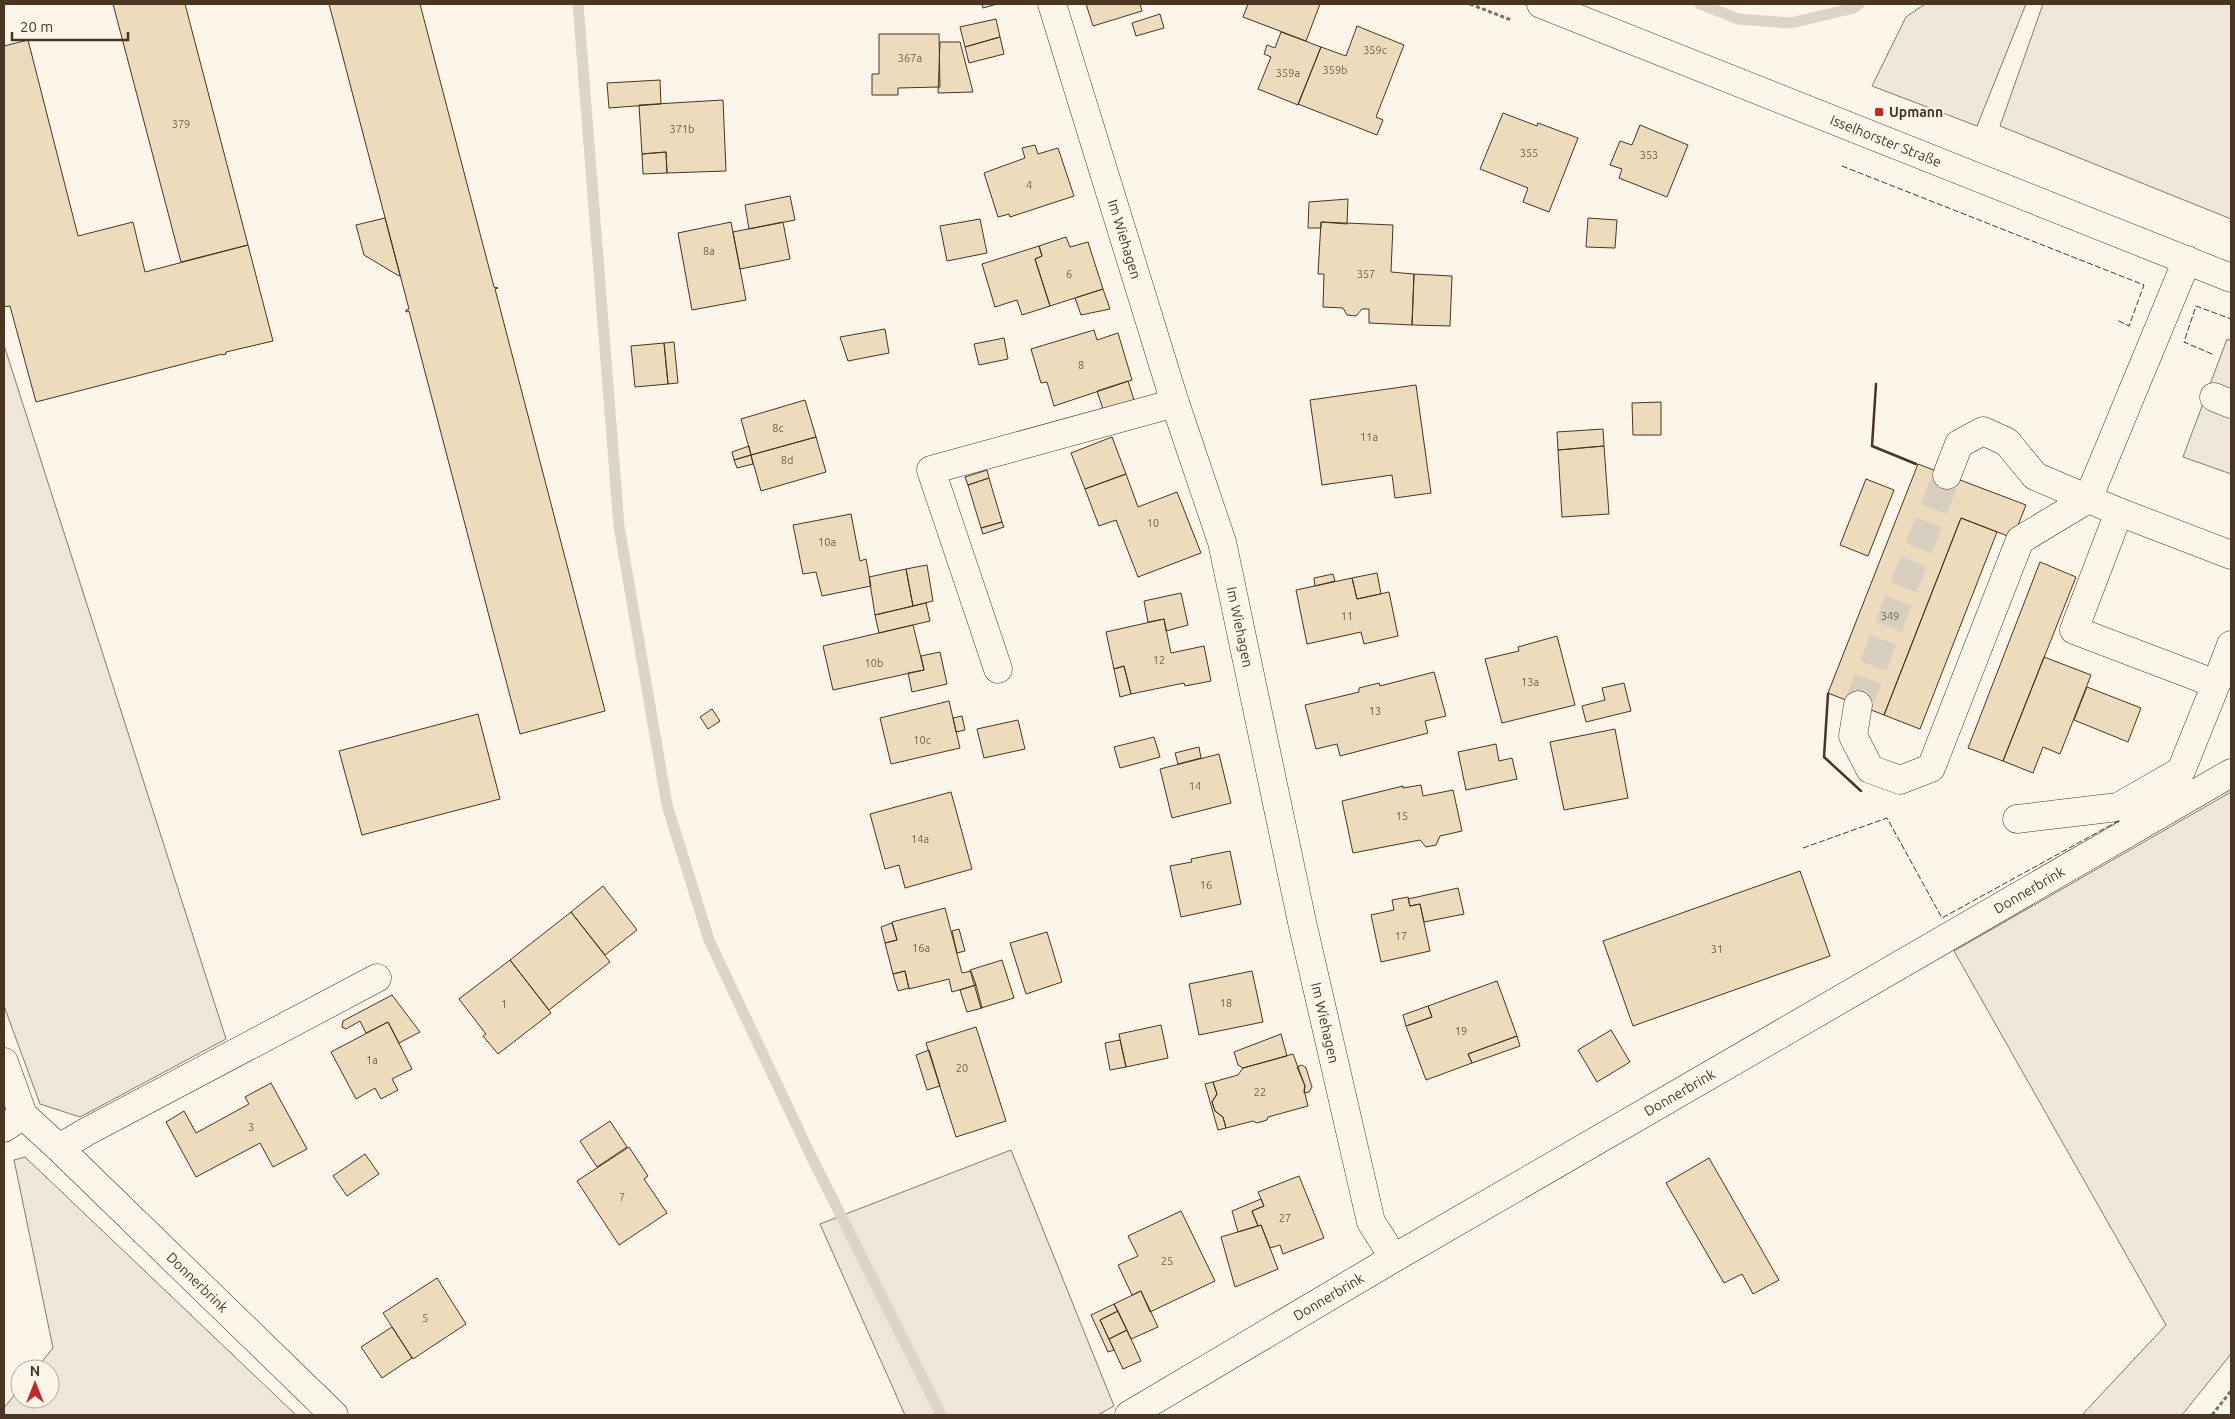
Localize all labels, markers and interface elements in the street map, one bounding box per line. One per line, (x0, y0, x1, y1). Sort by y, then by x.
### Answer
scale bar (12, 10, 129, 42)
text: 20 m (20, 18, 53, 35)
house number: 359c (1363, 44, 1387, 56)
house number: 367a (898, 52, 922, 64)
house number: 359b (1322, 64, 1348, 76)
house number: 359a (1276, 67, 1300, 79)
place label: Upmann (1889, 104, 1943, 120)
marker: Upmann (1873, 106, 1885, 118)
street label: Isselhorster Straße (1828, 112, 1944, 170)
house number: 379 (172, 118, 190, 130)
house number: 371b (669, 123, 695, 135)
house number: 355 (1520, 147, 1538, 159)
house number: 353 (1640, 149, 1658, 161)
house number: 4 (1026, 179, 1032, 191)
street label: Im Wiehagen (1105, 197, 1144, 281)
house number: 8a (703, 245, 715, 257)
house number: 6 (1066, 268, 1072, 280)
house number: 357 (1357, 268, 1375, 280)
house number: 8 (1078, 359, 1084, 371)
house number: 8c (772, 422, 784, 434)
house number: 11a (1360, 431, 1378, 443)
house number: 8d (781, 454, 793, 466)
house number: 10 (1147, 517, 1159, 529)
house number: 10a (818, 536, 836, 548)
street label: Im Wiehagen (1224, 585, 1256, 669)
house number: 11 (1341, 610, 1353, 622)
house number: 349 (1881, 610, 1899, 622)
house number: 12 (1153, 654, 1165, 666)
house number: 10b (865, 657, 883, 669)
house number: 13a (1521, 676, 1539, 688)
house number: 13 (1369, 705, 1381, 717)
house number: 10c (913, 734, 931, 746)
house number: 14 (1189, 780, 1201, 792)
house number: 15 (1396, 810, 1408, 822)
house number: 14a (911, 833, 929, 845)
street label: Donnerbrink (1991, 863, 2067, 917)
house number: 16 (1200, 879, 1212, 891)
house number: 17 (1395, 930, 1407, 942)
house number: 16a (912, 942, 930, 954)
house number: 31 (1711, 943, 1723, 955)
street label: Im Wiehagen (1308, 981, 1342, 1065)
house number: 18 (1220, 997, 1232, 1009)
house number: 1 (501, 998, 507, 1010)
house number: 19 (1455, 1025, 1467, 1037)
house number: 1a (366, 1054, 378, 1066)
house number: 20 (956, 1062, 968, 1074)
street label: Donnerbrink (1641, 1066, 1718, 1119)
house number: 22 (1254, 1086, 1266, 1098)
house number: 3 (248, 1121, 254, 1133)
house number: 7 (619, 1191, 625, 1203)
house number: 27 (1279, 1212, 1291, 1224)
street label: Donnerbrink (163, 1249, 231, 1316)
house number: 25 (1161, 1255, 1173, 1267)
street label: Donnerbrink (1290, 1270, 1367, 1324)
house number: 5 (422, 1312, 428, 1324)
north arrow (10, 1359, 60, 1409)
text: N (30, 1363, 40, 1379)

